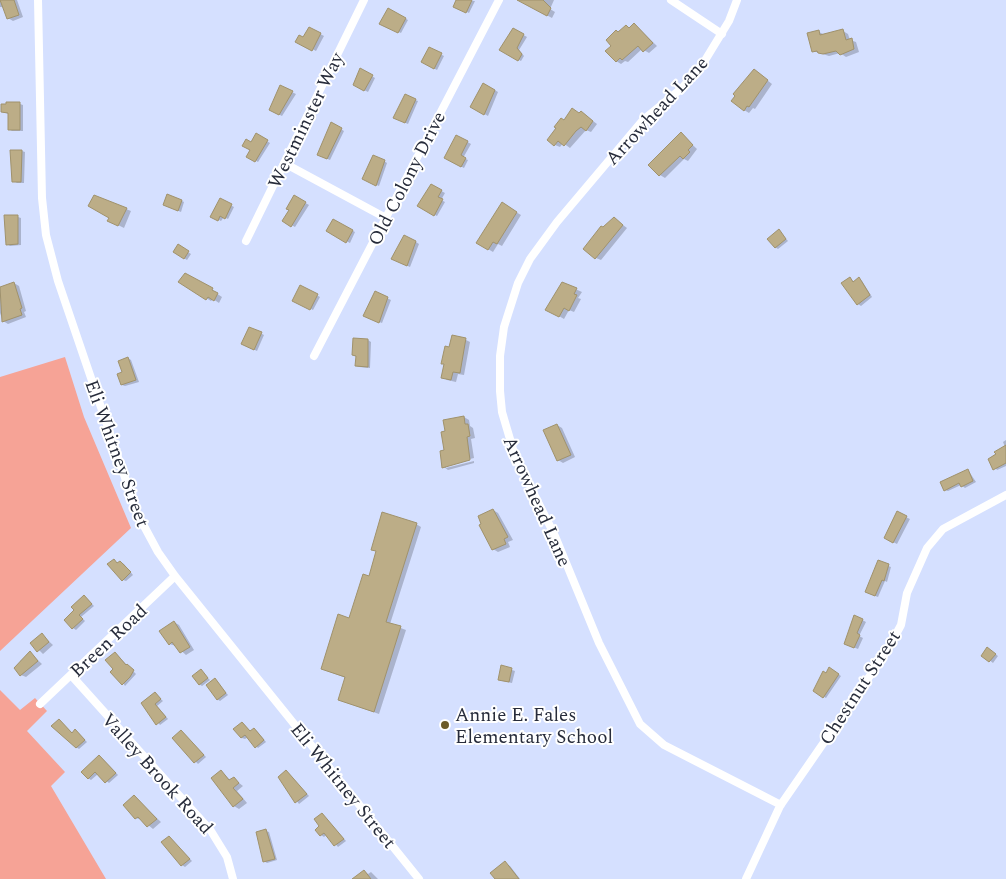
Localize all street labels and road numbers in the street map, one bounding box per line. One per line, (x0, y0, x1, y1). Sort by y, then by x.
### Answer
street label: Westminster Way (261, 47, 352, 194)
street label: Arrowhead Lane (599, 50, 716, 172)
street label: Old Colony Drive (361, 106, 454, 251)
street label: Eli Whitney Street (76, 376, 157, 532)
street label: Arrowhead Lane (495, 432, 578, 572)
street label: Breen Road (64, 597, 154, 685)
street label: Chestnut Street (812, 624, 909, 751)
street label: Valley Brook Road (94, 707, 220, 841)
street label: Eli Whitney Street (283, 717, 403, 856)

